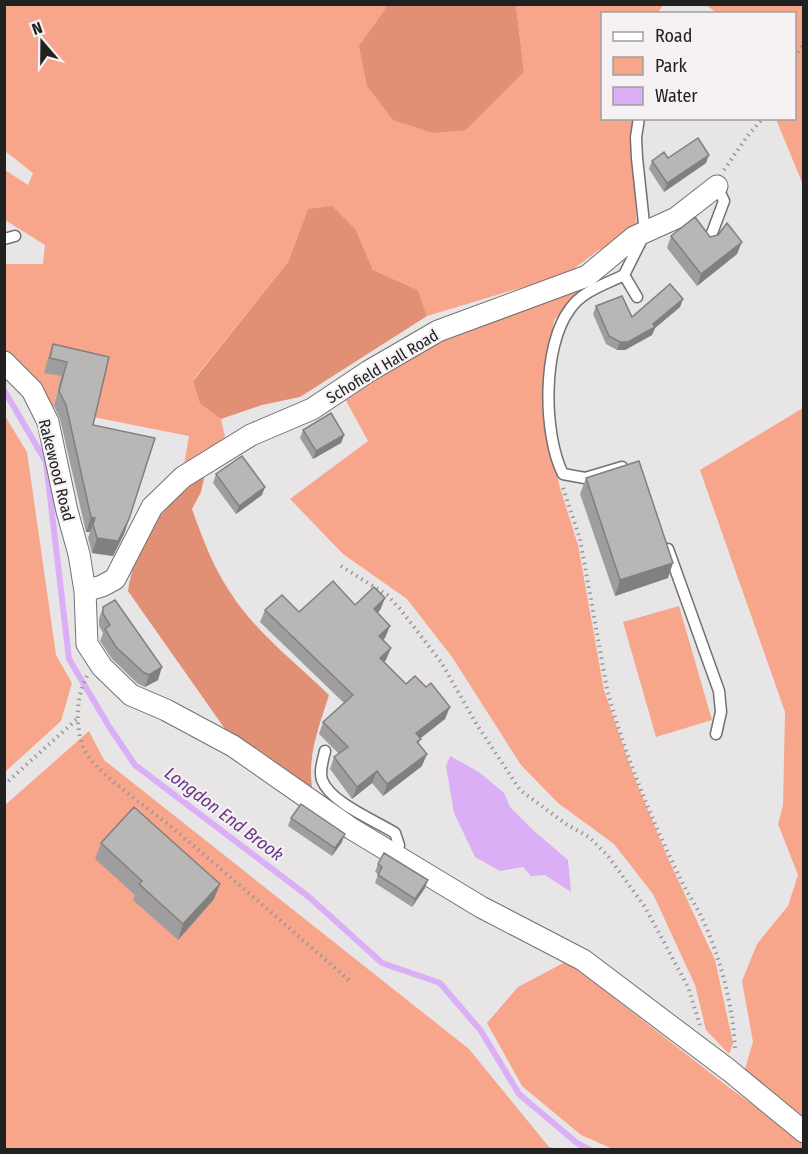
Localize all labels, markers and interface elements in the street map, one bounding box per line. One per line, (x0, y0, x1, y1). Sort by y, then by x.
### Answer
north arrow (12, 12, 72, 72)
legend (601, 12, 796, 120)
text: N (29, 18, 45, 39)
text: Road (655, 25, 692, 47)
text: Park (655, 55, 688, 77)
text: Water (655, 85, 698, 107)
street label: Schofield Hall Road (323, 326, 442, 407)
street label: Rakewood Road (35, 417, 78, 523)
water label: Longdon End Brook (160, 762, 288, 866)

